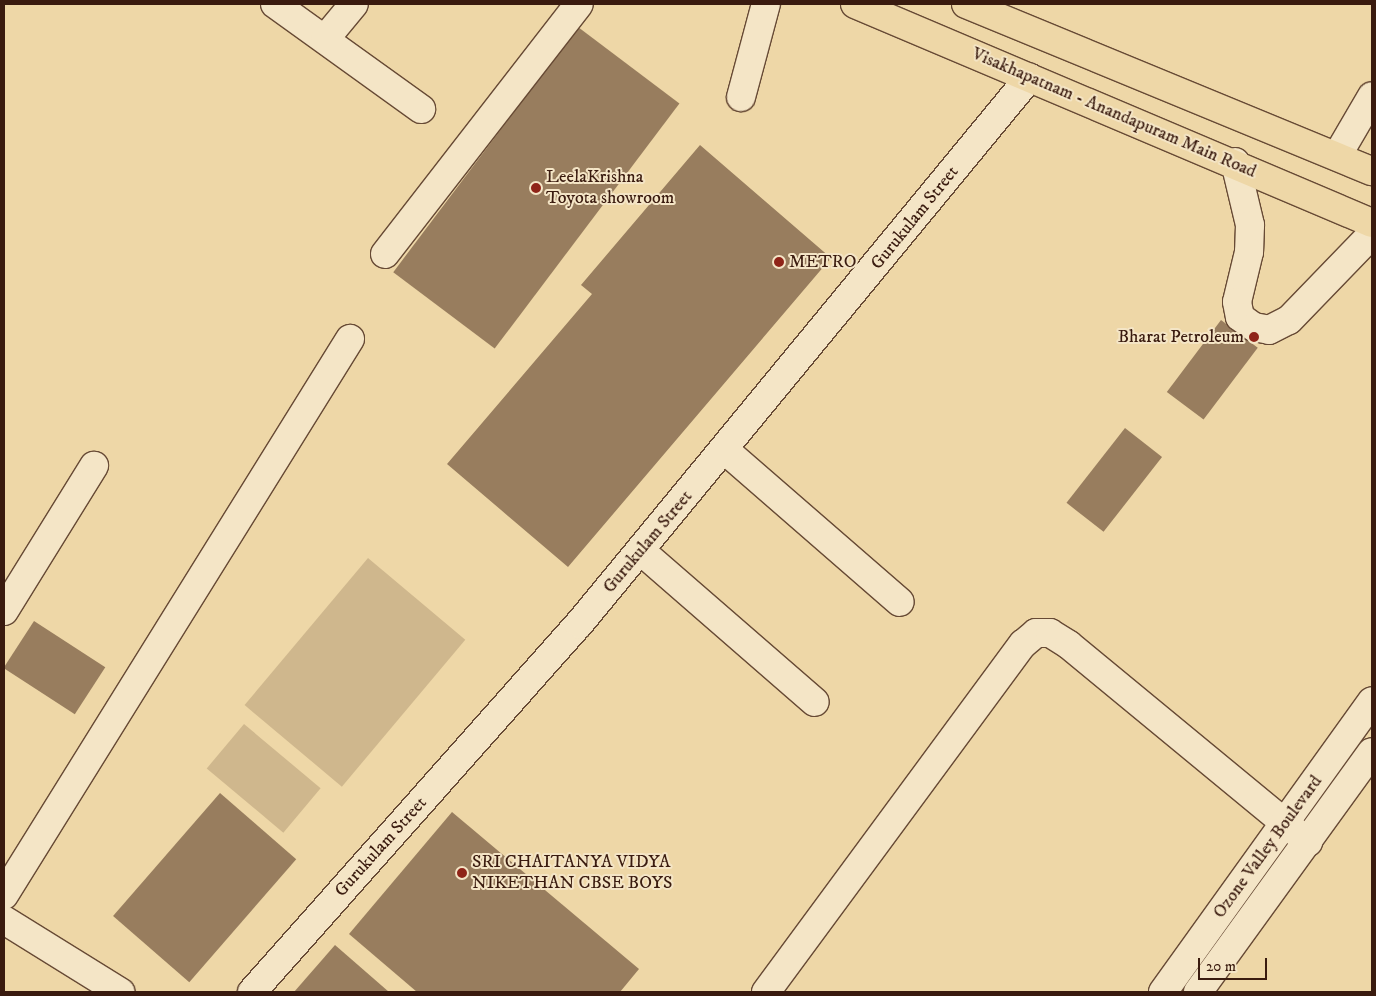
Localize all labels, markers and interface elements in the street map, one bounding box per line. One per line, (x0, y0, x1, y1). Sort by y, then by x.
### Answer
street label: Visakhapatnam - Anandapuram Main Road (969, 43, 1259, 183)
street label: Gurukulam Street (867, 162, 963, 274)
place label: LeelaKrishna Toyota showroom (546, 167, 674, 210)
marker: LeelaKrishna Toyota showroom (530, 182, 542, 194)
place label: METRO (789, 251, 856, 273)
marker: METRO (773, 256, 785, 268)
place label: Bharat Petroleum (1118, 326, 1244, 348)
marker: Bharat Petroleum (1248, 331, 1260, 343)
street label: Gurukulam Street (599, 486, 697, 598)
street label: Ozone Valley Boulevard (1209, 771, 1327, 923)
street label: Gurukulam Street (330, 793, 432, 901)
place label: SRI CHAITANYA VIDYA NIKETHAN CBSE BOYS (472, 852, 672, 894)
marker: SRI CHAITANYA VIDYA NIKETHAN CBSE BOYS (456, 867, 468, 879)
scale bar (1201, 948, 1270, 980)
text: 20 m (1206, 957, 1236, 976)

